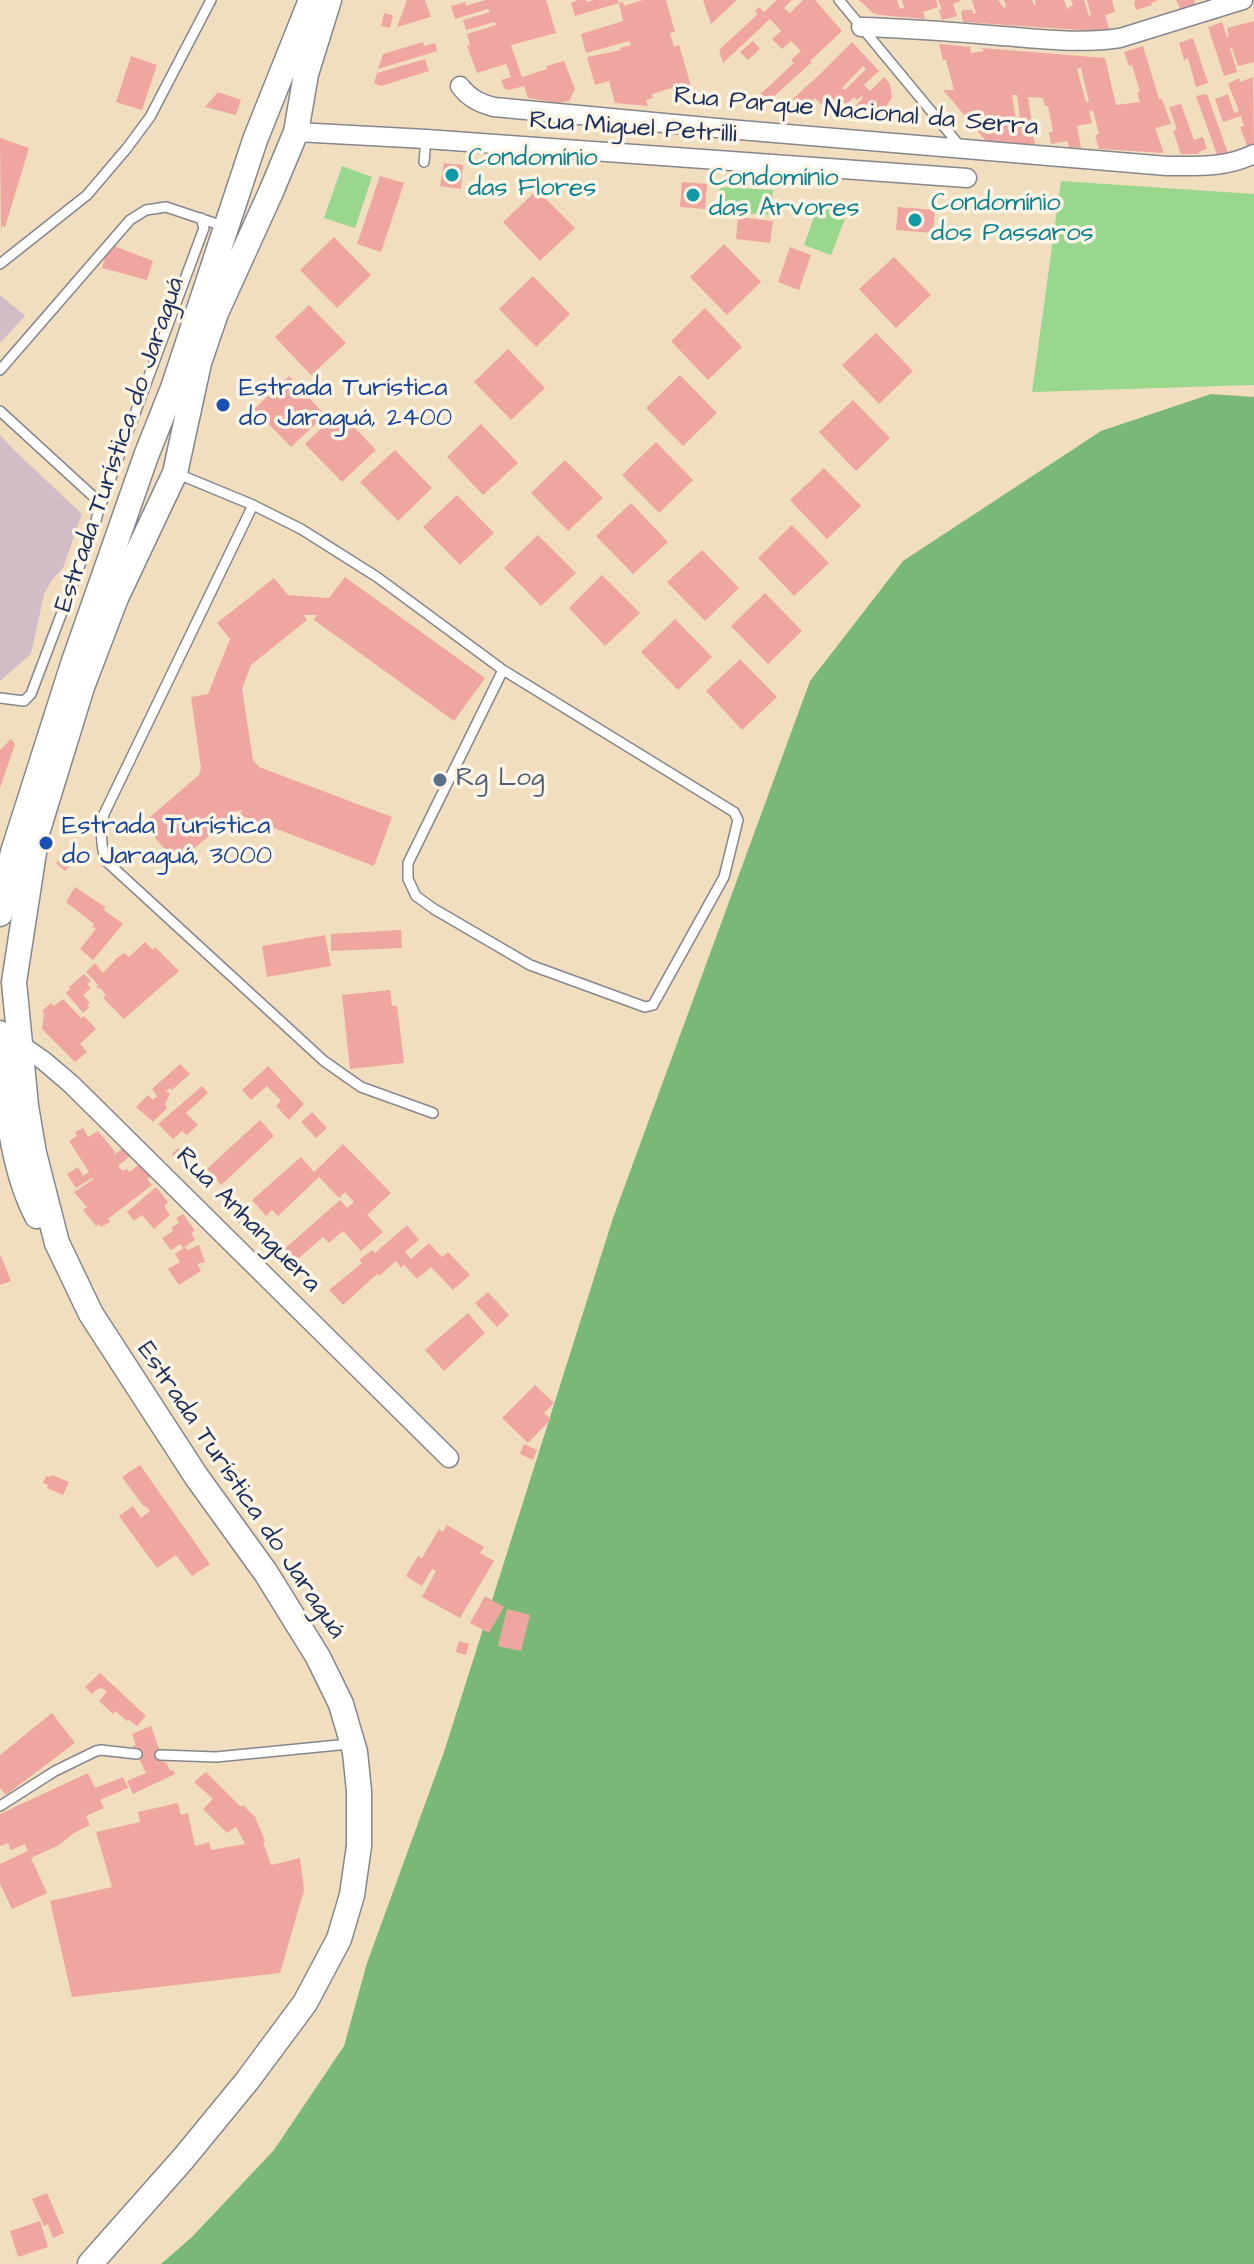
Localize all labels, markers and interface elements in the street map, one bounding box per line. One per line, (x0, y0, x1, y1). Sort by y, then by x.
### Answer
street label: Rua Parque Nacional da Serra (673, 82, 1039, 144)
street label: Rua Miguel Petrilli (528, 106, 738, 152)
place label: Condomínio das Flores (468, 144, 598, 206)
place label: Condomínio das Arvores (709, 164, 860, 226)
marker: Condomínio das Flores (443, 166, 461, 184)
marker: Condomínio das Arvores (684, 186, 702, 204)
place label: Condomínio dos Passaros (931, 189, 1094, 250)
marker: Condomínio dos Passaros (906, 211, 924, 229)
street label: Estrada Turística do Jaraguá (49, 274, 193, 616)
place label: Estrada Turística do Jaraguá, 2400 (239, 374, 452, 436)
marker: Estrada Turística do Jaraguá, 2400 (214, 396, 232, 414)
place label: Rg Log (456, 764, 544, 796)
marker: Rg Log (431, 771, 449, 789)
place label: Estrada Turística do Jaraguá, 3000 (62, 812, 272, 874)
marker: Estrada Turística do Jaraguá, 3000 (37, 834, 55, 852)
street label: Rua Anhanguera (168, 1142, 326, 1300)
street label: Estrada Turística do Jaraguá (129, 1337, 351, 1645)

